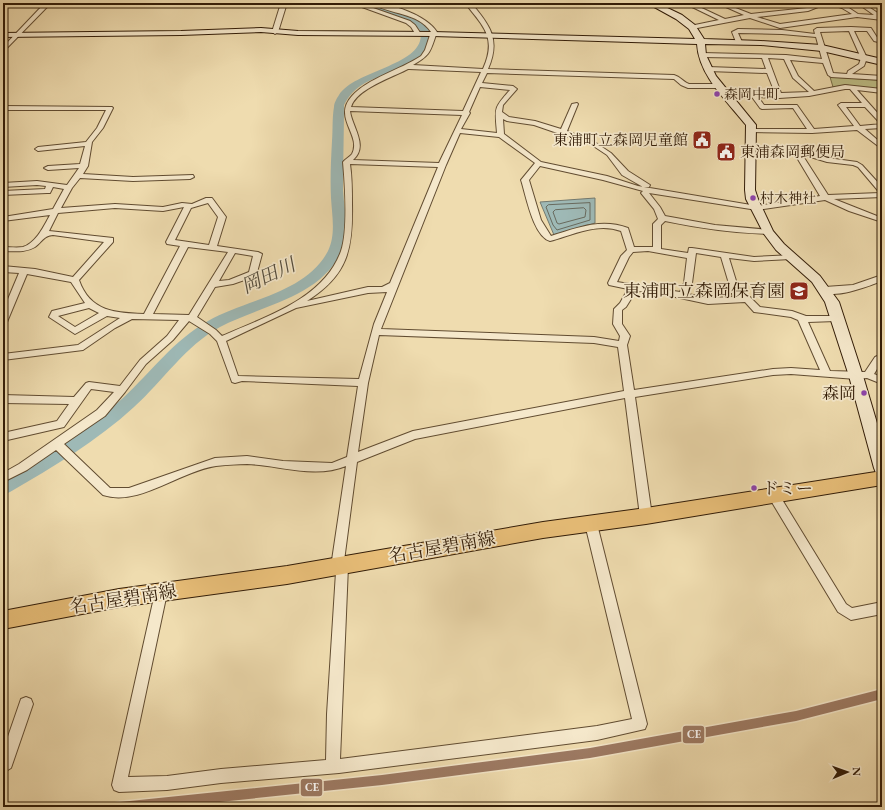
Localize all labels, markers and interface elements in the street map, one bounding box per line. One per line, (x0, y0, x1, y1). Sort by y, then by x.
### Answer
place label: 森岡中町 (724, 85, 780, 103)
marker: 森岡中町 (712, 89, 722, 99)
public building icon: 東浦町立森岡児童館 (691, 129, 713, 151)
place label: 東浦町立森岡児童館 (553, 130, 688, 149)
public building icon: 東浦森岡郵便局 (715, 141, 737, 163)
place label: 東浦森岡郵便局 (740, 142, 845, 161)
place label: 村木神社 (760, 189, 816, 207)
marker: 村木神社 (748, 193, 758, 203)
water label: 岡田川 (237, 251, 301, 299)
place label: 東浦町立森岡保育園 (623, 279, 785, 302)
school or university icon: 東浦町立森岡保育園 (788, 280, 810, 302)
place label: 森岡 (822, 382, 856, 404)
marker: 森岡 (859, 388, 869, 398)
place label: ドミー (762, 477, 813, 499)
marker: ドミー (749, 483, 759, 493)
street label: 名古屋碧南線 (387, 526, 497, 567)
street label: 名古屋碧南線 (68, 579, 178, 618)
line badge: CE (682, 725, 705, 744)
text: CE (687, 727, 702, 741)
north arrow (827, 752, 867, 792)
text: N (850, 767, 864, 776)
line badge: CE (300, 778, 323, 797)
text: CE (305, 780, 320, 794)

